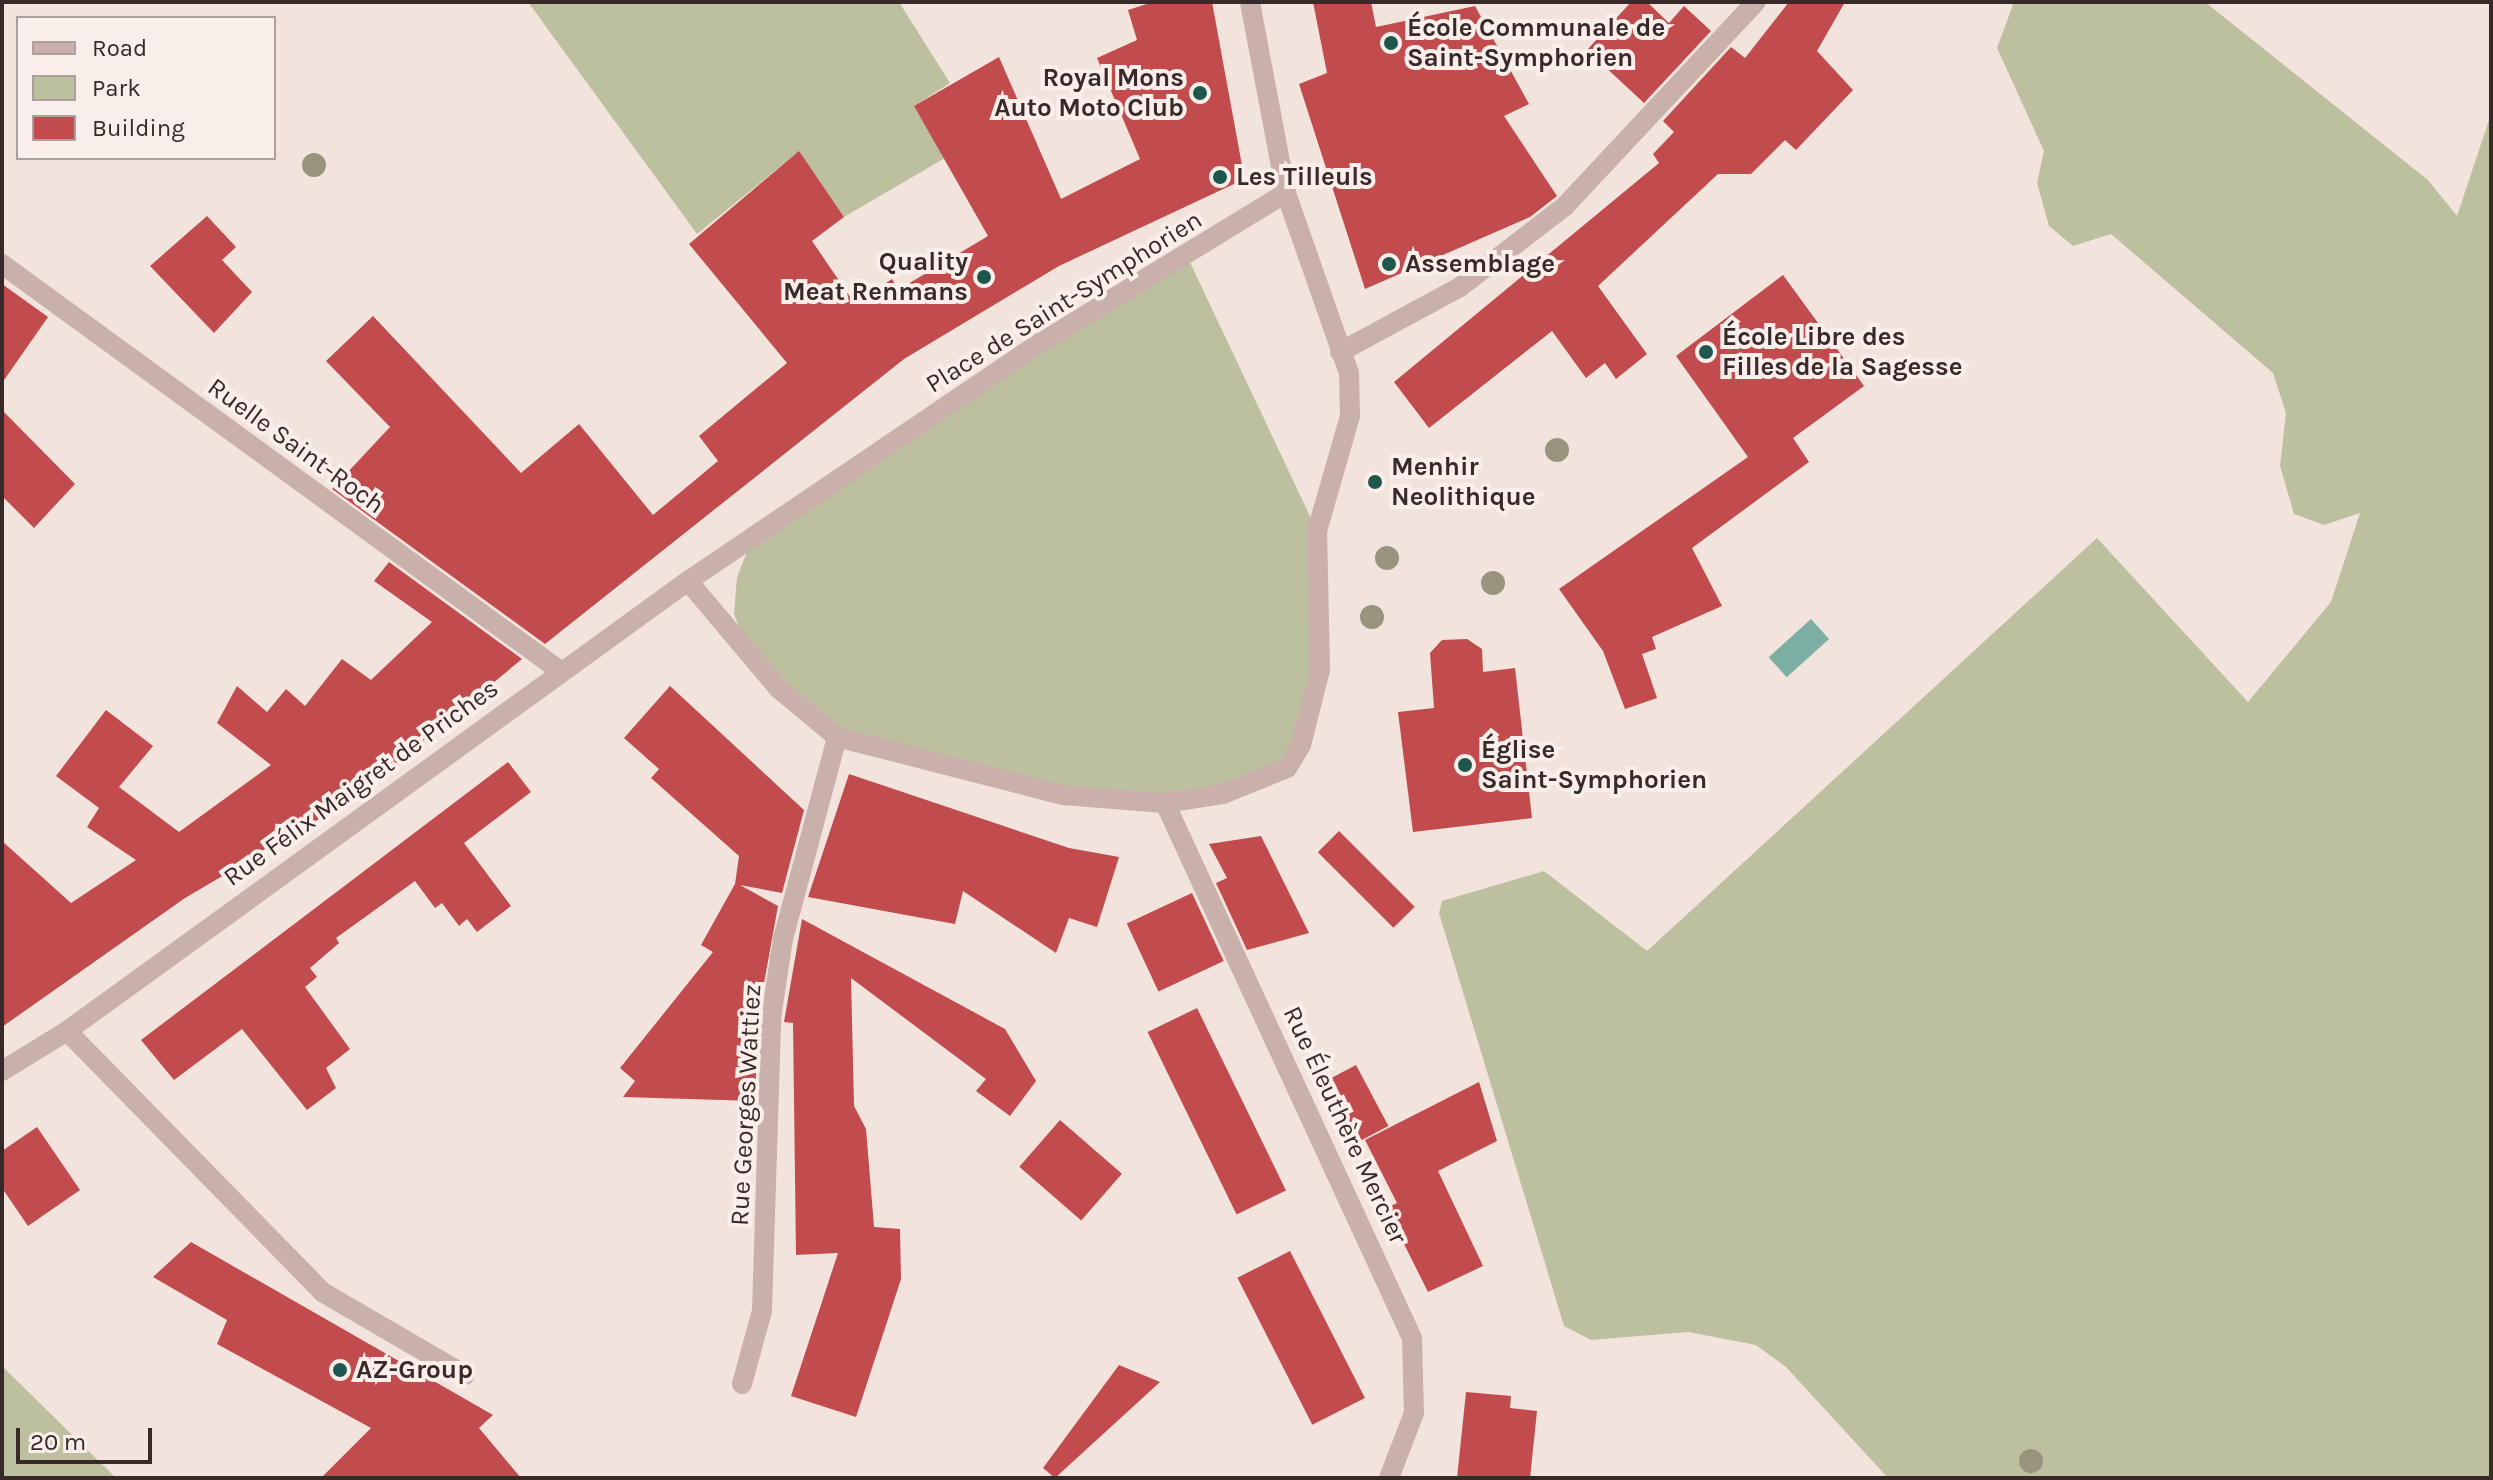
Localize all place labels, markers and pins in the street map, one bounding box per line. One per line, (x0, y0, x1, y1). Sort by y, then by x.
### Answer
place label: École Communale de Saint-Symphorien (1407, 12, 1665, 74)
marker: École Communale de Saint-Symphorien (1382, 34, 1400, 52)
place label: Royal Mons Auto Moto Club (994, 62, 1184, 124)
marker: Royal Mons Auto Moto Club (1191, 84, 1209, 102)
place label: Les Tilleuls (1236, 161, 1373, 193)
marker: Les Tilleuls (1211, 168, 1229, 186)
place label: Quality Meat Renmans (783, 246, 968, 308)
place label: Assemblage (1405, 248, 1555, 280)
marker: Assemblage (1380, 255, 1398, 273)
marker: Quality Meat Renmans (975, 268, 993, 286)
place label: École Libre des Filles de la Sagesse (1722, 321, 1963, 382)
marker: École Libre des Filles de la Sagesse (1697, 343, 1715, 361)
place label: Menhir Neolithique (1391, 451, 1536, 512)
marker: Menhir Neolithique (1366, 473, 1384, 491)
place label: Église Saint-Symphorien (1481, 734, 1707, 796)
marker: Église Saint-Symphorien (1456, 756, 1474, 774)
place label: AZ-Group (356, 1354, 473, 1386)
marker: AZ-Group (331, 1361, 349, 1379)

